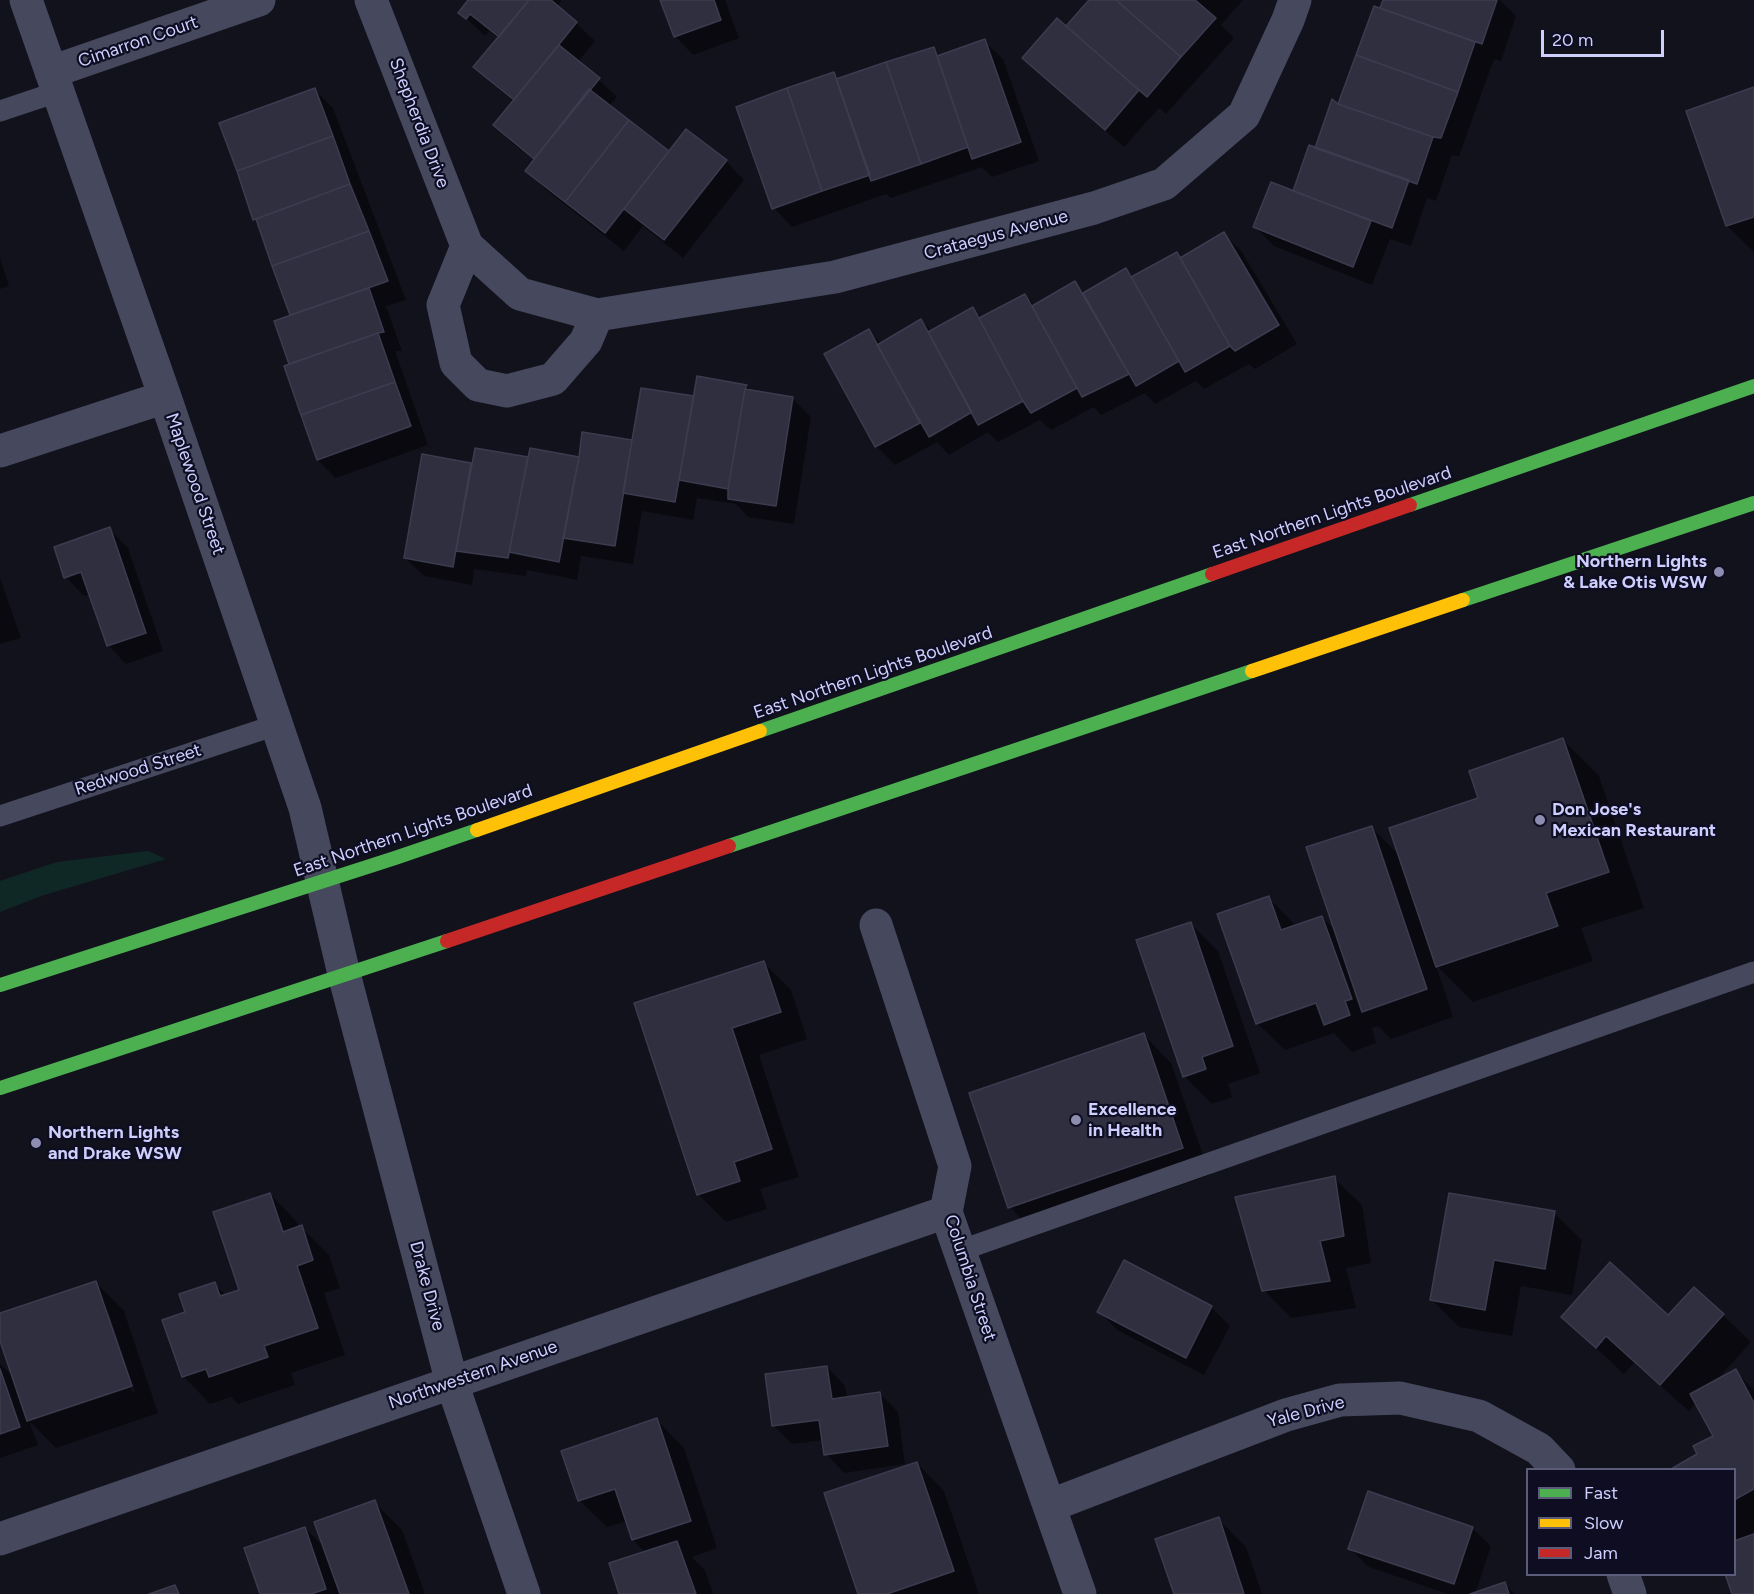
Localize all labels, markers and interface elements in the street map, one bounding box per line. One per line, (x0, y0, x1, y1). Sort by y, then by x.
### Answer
street label: Cimarron Court (75, 11, 201, 73)
scale bar (1544, 18, 1667, 56)
text: 20 m (1552, 29, 1593, 51)
street label: Shepherdia Drive (384, 55, 454, 191)
street label: Crataegus Avenue (922, 205, 1070, 265)
street label: Maplewood Street (161, 410, 229, 558)
street label: East Northern Lights Boulevard (1210, 462, 1454, 564)
place label: Northern Lights & Lake Otis WSW (1563, 551, 1707, 594)
marker: Northern Lights & Lake Otis WSW (1712, 565, 1726, 579)
street label: East Northern Lights Boulevard (751, 622, 995, 724)
street label: Redwood Street (72, 739, 204, 801)
street label: East Northern Lights Boulevard (291, 780, 535, 882)
place label: Don Jose's Mexican Restaurant (1552, 799, 1716, 842)
marker: Don Jose's Mexican Restaurant (1533, 813, 1547, 827)
place label: Excellence in Health (1088, 1099, 1177, 1142)
marker: Excellence in Health (1069, 1113, 1083, 1127)
place label: Northern Lights and Drake WSW (48, 1122, 182, 1164)
marker: Northern Lights and Drake WSW (29, 1136, 43, 1150)
street label: Columbia Street (939, 1212, 1001, 1344)
street label: Drake Drive (405, 1239, 449, 1333)
street label: Northwestern Avenue (386, 1336, 560, 1414)
street label: Yale Drive (1265, 1391, 1347, 1433)
legend (1526, 1468, 1736, 1576)
text: Fast (1584, 1482, 1618, 1504)
text: Slow (1584, 1512, 1623, 1534)
text: Jam (1584, 1542, 1618, 1564)

